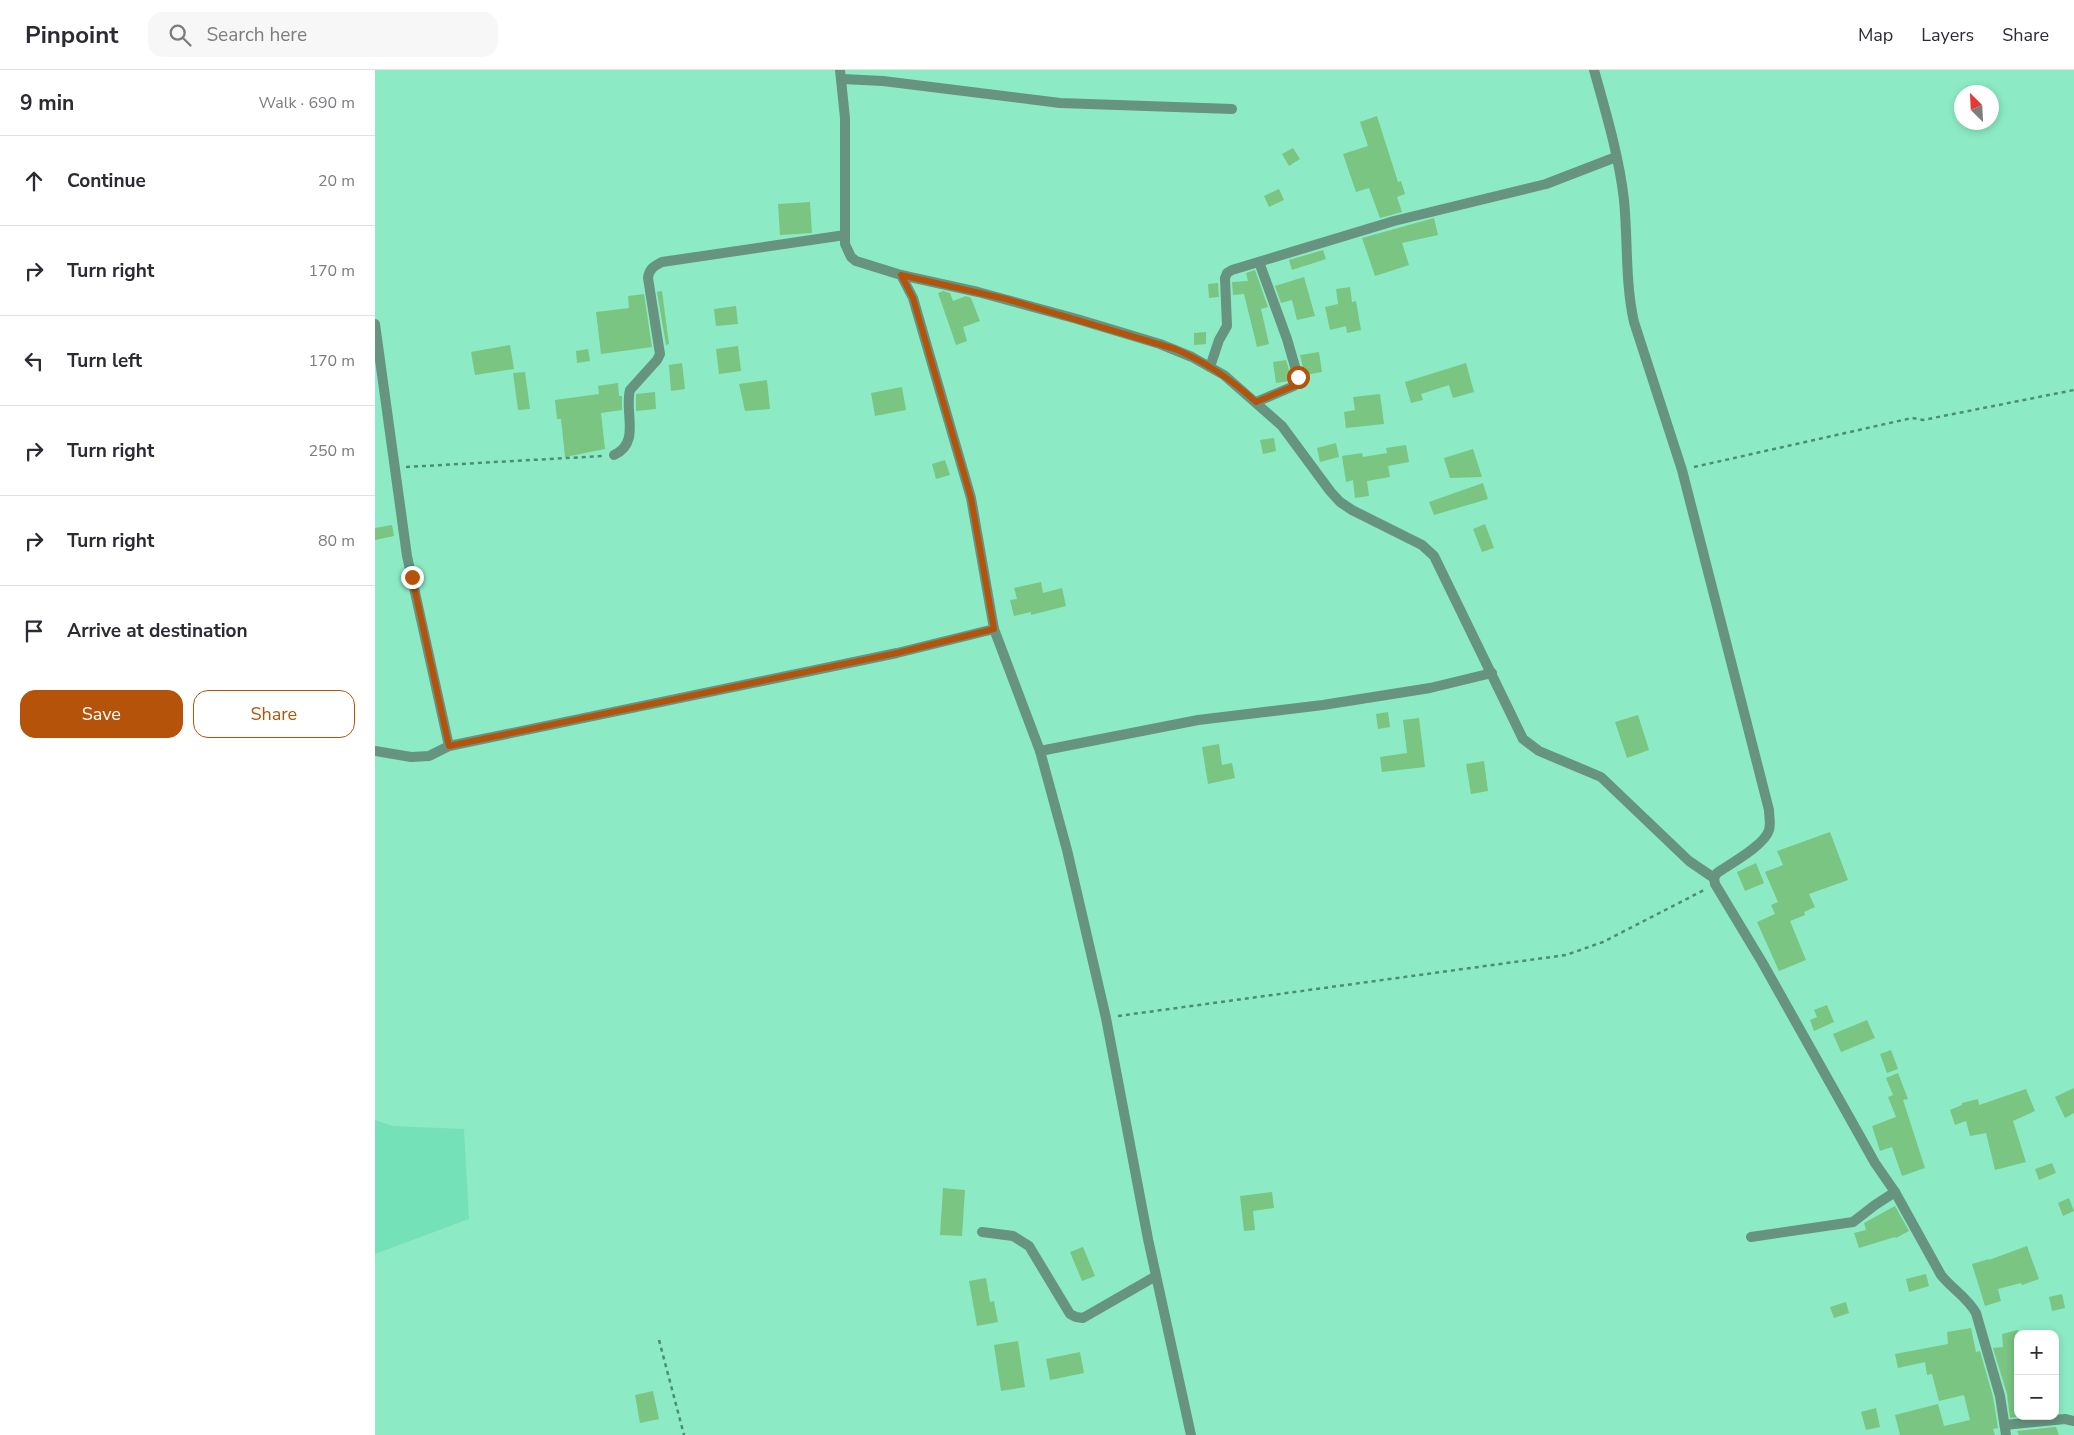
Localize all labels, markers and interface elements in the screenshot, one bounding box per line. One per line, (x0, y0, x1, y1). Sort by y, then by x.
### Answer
search box (148, 12, 498, 57)
text: Pinpoint (25, 19, 118, 51)
icon: search (166, 21, 194, 49)
text: Search here (206, 22, 307, 48)
text: Map (1858, 23, 1893, 47)
text: Layers (1921, 23, 1974, 47)
text: Share (2002, 23, 2049, 47)
north arrow (1954, 85, 1999, 130)
text: 9 min (20, 89, 74, 117)
text: Walk · 690 m (259, 92, 355, 114)
icon: ahead (20, 167, 48, 195)
text: Continue (67, 168, 146, 194)
text: 20 m (318, 170, 355, 192)
icon: right (20, 257, 48, 285)
text: Turn right (67, 258, 154, 284)
text: 170 m (308, 260, 355, 282)
icon: left (20, 347, 48, 375)
text: Turn left (67, 348, 142, 374)
text: 170 m (308, 350, 355, 372)
route start (1287, 366, 1310, 389)
icon: right (20, 437, 48, 465)
text: Turn right (67, 438, 154, 464)
text: 250 m (308, 440, 355, 462)
icon: right (20, 527, 48, 555)
text: Turn right (67, 528, 154, 554)
text: 80 m (318, 530, 355, 552)
route end (401, 566, 424, 589)
icon: arrive (20, 617, 48, 645)
text: Arrive at destination (67, 618, 248, 644)
button: Save (20, 690, 183, 738)
button: Share (193, 690, 355, 738)
map controls (2014, 1330, 2059, 1420)
button: + (2014, 1330, 2059, 1375)
button: − (2014, 1375, 2059, 1420)

